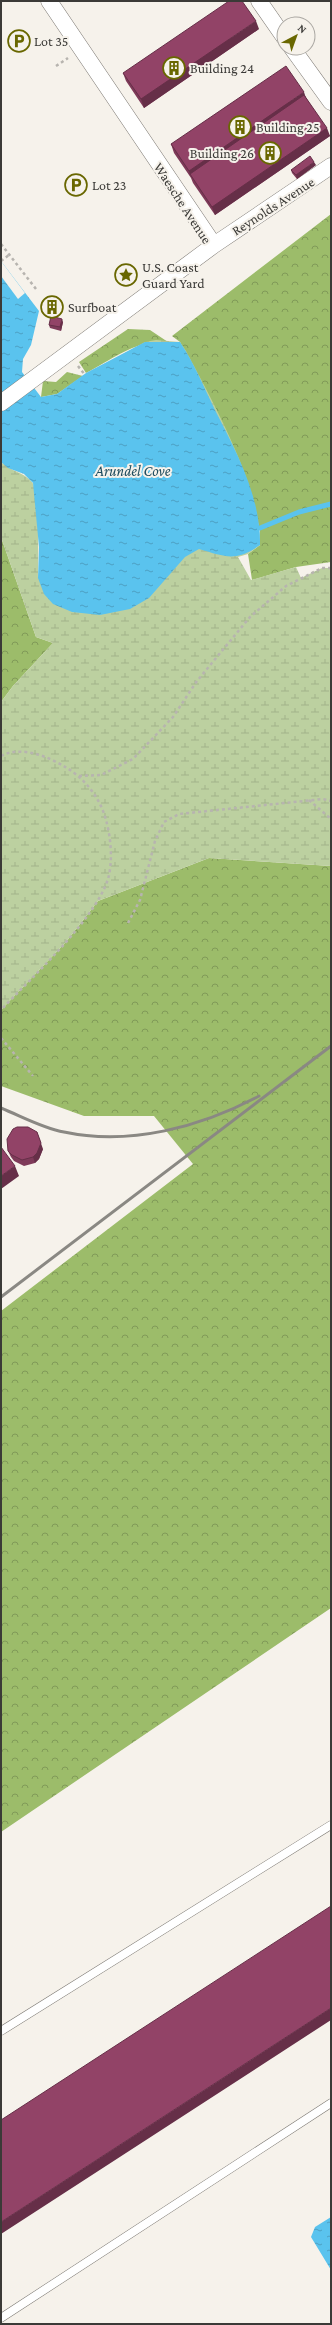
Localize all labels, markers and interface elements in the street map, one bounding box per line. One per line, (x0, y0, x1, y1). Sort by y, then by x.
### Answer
north arrow (276, 16, 316, 56)
text: N (296, 21, 310, 36)
parking icon: Lot 35 (6, 28, 32, 54)
place label: Lot 35 (34, 33, 68, 49)
building icon: Building 24 (161, 55, 187, 81)
place label: Building 24 (190, 60, 254, 76)
building icon: Building 25 (227, 114, 253, 140)
place label: Building 25 (256, 119, 320, 135)
building icon: Building 26 (257, 140, 283, 166)
place label: Building 26 (190, 145, 254, 161)
street label: Waesche Avenue (151, 159, 215, 247)
parking icon: Lot 23 (63, 172, 89, 198)
street label: Reynolds Avenue (229, 173, 317, 239)
place label: Lot 23 (92, 177, 127, 193)
place label: U.S. Coast Guard Yard (142, 259, 205, 291)
place icon: U.S. Coast Guard Yard (113, 262, 139, 288)
building icon: Surfboat (39, 294, 65, 320)
place label: Surfboat (68, 299, 117, 315)
water label: Arundel Cove (94, 463, 171, 479)

